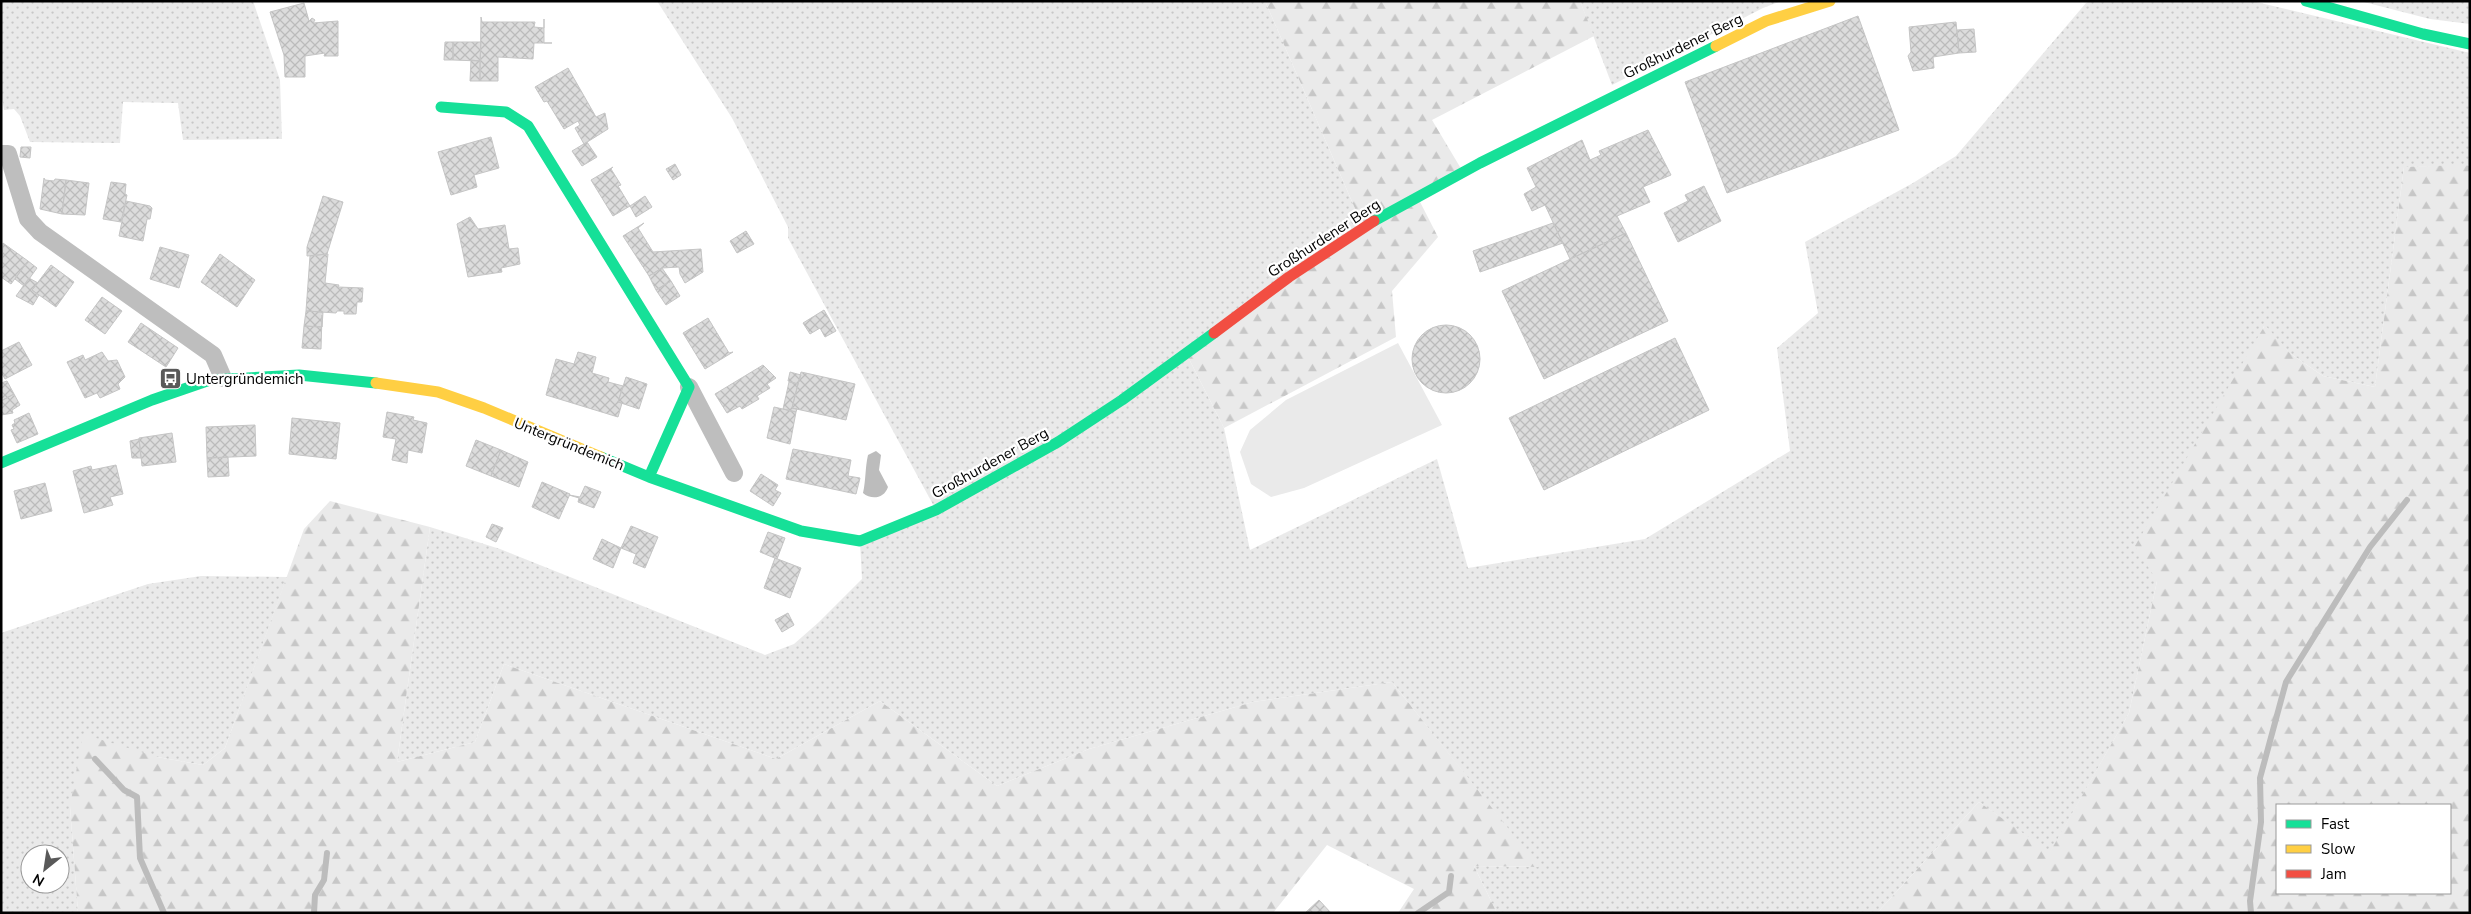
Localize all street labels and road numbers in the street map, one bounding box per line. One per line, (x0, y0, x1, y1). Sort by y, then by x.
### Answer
street label: Großhurdener Berg (1620, 8, 1746, 84)
street label: Großhurdener Berg (1264, 194, 1384, 282)
street label: Untergründemich (511, 413, 627, 475)
street label: Großhurdener Berg (928, 423, 1052, 503)

